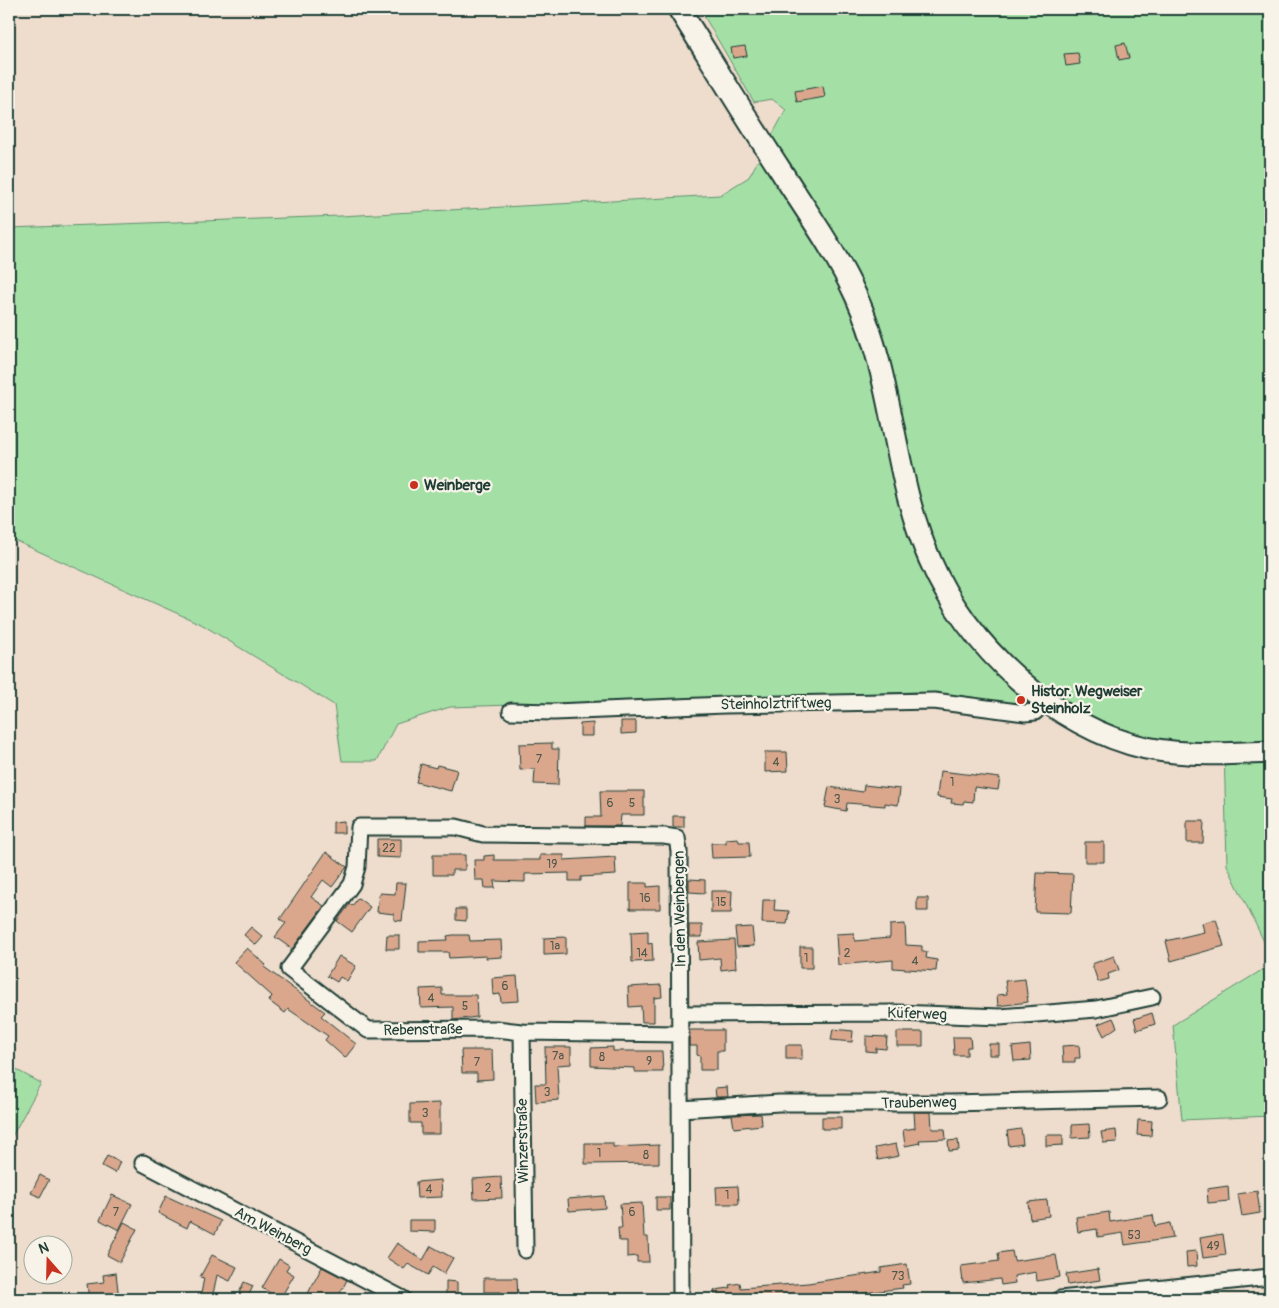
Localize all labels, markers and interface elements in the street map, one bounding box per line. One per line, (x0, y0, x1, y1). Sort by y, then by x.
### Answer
place label: Weinberge (424, 476, 491, 495)
marker: Weinberge (408, 479, 420, 491)
place label: Histor. Wegweiser Steinholz (1031, 682, 1143, 718)
street label: Steinholztriftweg (720, 694, 832, 714)
marker: Histor. Wegweiser Steinholz (1015, 694, 1027, 706)
house number: 7 (536, 752, 543, 767)
house number: 4 (773, 755, 780, 770)
house number: 1 (950, 775, 954, 790)
house number: 3 (834, 792, 841, 807)
house number: 6 (607, 796, 614, 811)
house number: 5 (629, 796, 635, 811)
house number: 22 (382, 841, 396, 856)
street label: In den Weinbergen (669, 850, 691, 968)
house number: 19 (547, 857, 557, 872)
house number: 16 (639, 891, 651, 906)
house number: 15 (715, 895, 727, 910)
house number: 1a (550, 939, 561, 954)
house number: 14 (636, 946, 648, 961)
house number: 2 (844, 946, 851, 961)
house number: 1 (804, 951, 808, 966)
house number: 4 (912, 954, 919, 969)
house number: 6 (502, 979, 509, 994)
house number: 4 (428, 991, 435, 1006)
house number: 5 (462, 999, 468, 1014)
street label: Küferweg (887, 1003, 947, 1025)
street label: Rebenstraße (383, 1020, 463, 1040)
house number: 7a (552, 1049, 564, 1064)
house number: 8 (599, 1050, 605, 1065)
house number: 9 (646, 1054, 652, 1069)
house number: 7 (474, 1055, 481, 1070)
house number: 3 (544, 1085, 551, 1100)
street label: Traubenweg (881, 1093, 957, 1113)
street label: Winzerstraße (513, 1098, 533, 1184)
house number: 3 (422, 1106, 429, 1121)
house number: 1 (597, 1146, 601, 1161)
house number: 8 (643, 1148, 649, 1163)
house number: 2 (485, 1181, 492, 1196)
house number: 4 (426, 1182, 433, 1197)
house number: 1 (725, 1188, 729, 1203)
street label: Am Weinberg (231, 1203, 315, 1259)
house number: 7 (113, 1205, 120, 1220)
house number: 6 (629, 1205, 636, 1220)
house number: 53 (1127, 1228, 1141, 1243)
north arrow (22, 1236, 72, 1286)
text: N (36, 1239, 51, 1258)
house number: 49 (1206, 1239, 1220, 1254)
house number: 73 (891, 1269, 905, 1284)

